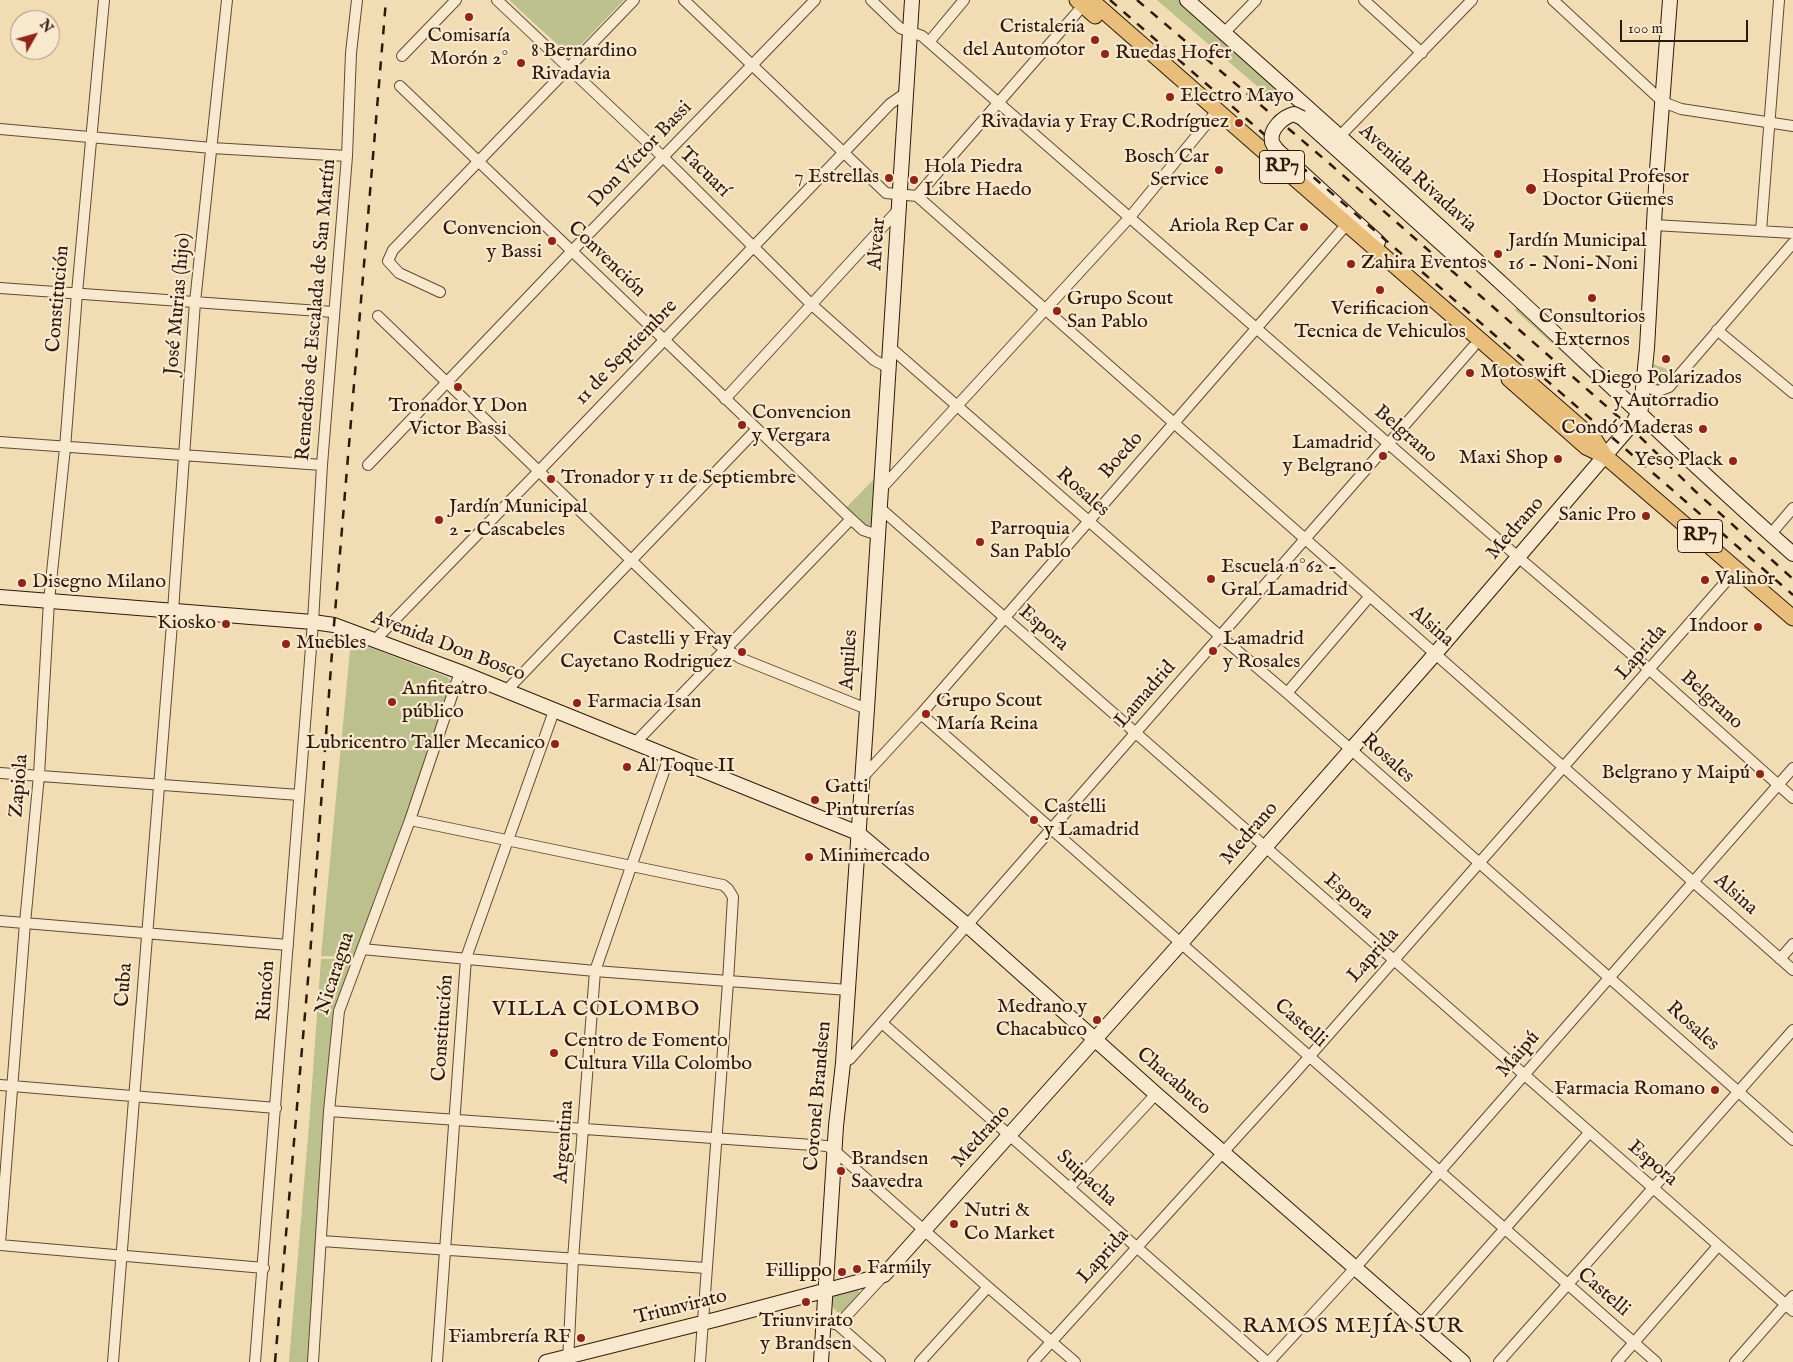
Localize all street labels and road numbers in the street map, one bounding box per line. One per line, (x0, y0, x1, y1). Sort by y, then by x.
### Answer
street label: Don Víctor Bassi (584, 97, 698, 213)
street label: Avenida Rivadavia (1353, 120, 1481, 238)
street label: Tacuarí (673, 143, 735, 203)
road number: RP7 (1260, 150, 1304, 183)
street label: Remedios de Escalada de San Martín (292, 158, 342, 462)
street label: Convención (562, 217, 650, 303)
street label: Alvear (864, 217, 892, 271)
street label: José Murias (hijo) (161, 232, 197, 376)
street label: Constitución (42, 245, 76, 353)
street label: 11 de Septiembre (571, 295, 683, 411)
street label: Belgrano (1368, 401, 1442, 469)
street label: Boedo (1095, 428, 1149, 484)
street label: Rosales (1050, 463, 1114, 523)
street label: Medrano (1482, 492, 1550, 566)
road number: RP7 (1678, 520, 1722, 552)
street label: Espora (1013, 601, 1073, 657)
street label: Alsina (1404, 601, 1458, 653)
street label: Avenida Don Bosco (368, 607, 528, 687)
street label: Laprida (1611, 620, 1673, 686)
street label: Aquiles (836, 629, 864, 691)
street label: Lamadrid (1110, 657, 1182, 733)
street label: Belgrano (1675, 667, 1747, 735)
street label: Rosales (1356, 729, 1418, 789)
street label: Zapiola (5, 753, 35, 819)
street label: Medrano (1216, 797, 1284, 871)
street label: Espora (1318, 869, 1378, 925)
street label: Alsina (1708, 869, 1762, 921)
street label: Laprida (1343, 924, 1405, 988)
street label: Nicaragua (311, 930, 361, 1018)
street label: Rincón (253, 960, 281, 1022)
street label: Cuba (111, 962, 139, 1008)
street label: Constitución (428, 974, 460, 1082)
street label: Castelli (1269, 994, 1331, 1054)
street label: Rosales (1661, 997, 1723, 1057)
street label: Coronel Brandsen (801, 1020, 837, 1172)
street label: Maipú (1492, 1027, 1546, 1083)
street label: Chacabuco (1131, 1043, 1215, 1121)
street label: Argentina (550, 1100, 580, 1184)
street label: Medrano (948, 1101, 1016, 1173)
street label: Espora (1622, 1136, 1682, 1192)
street label: Suipacha (1051, 1146, 1121, 1212)
street label: Laprida (1073, 1225, 1135, 1289)
street label: Castelli (1572, 1263, 1634, 1323)
street label: Triunvirato (632, 1285, 730, 1331)

